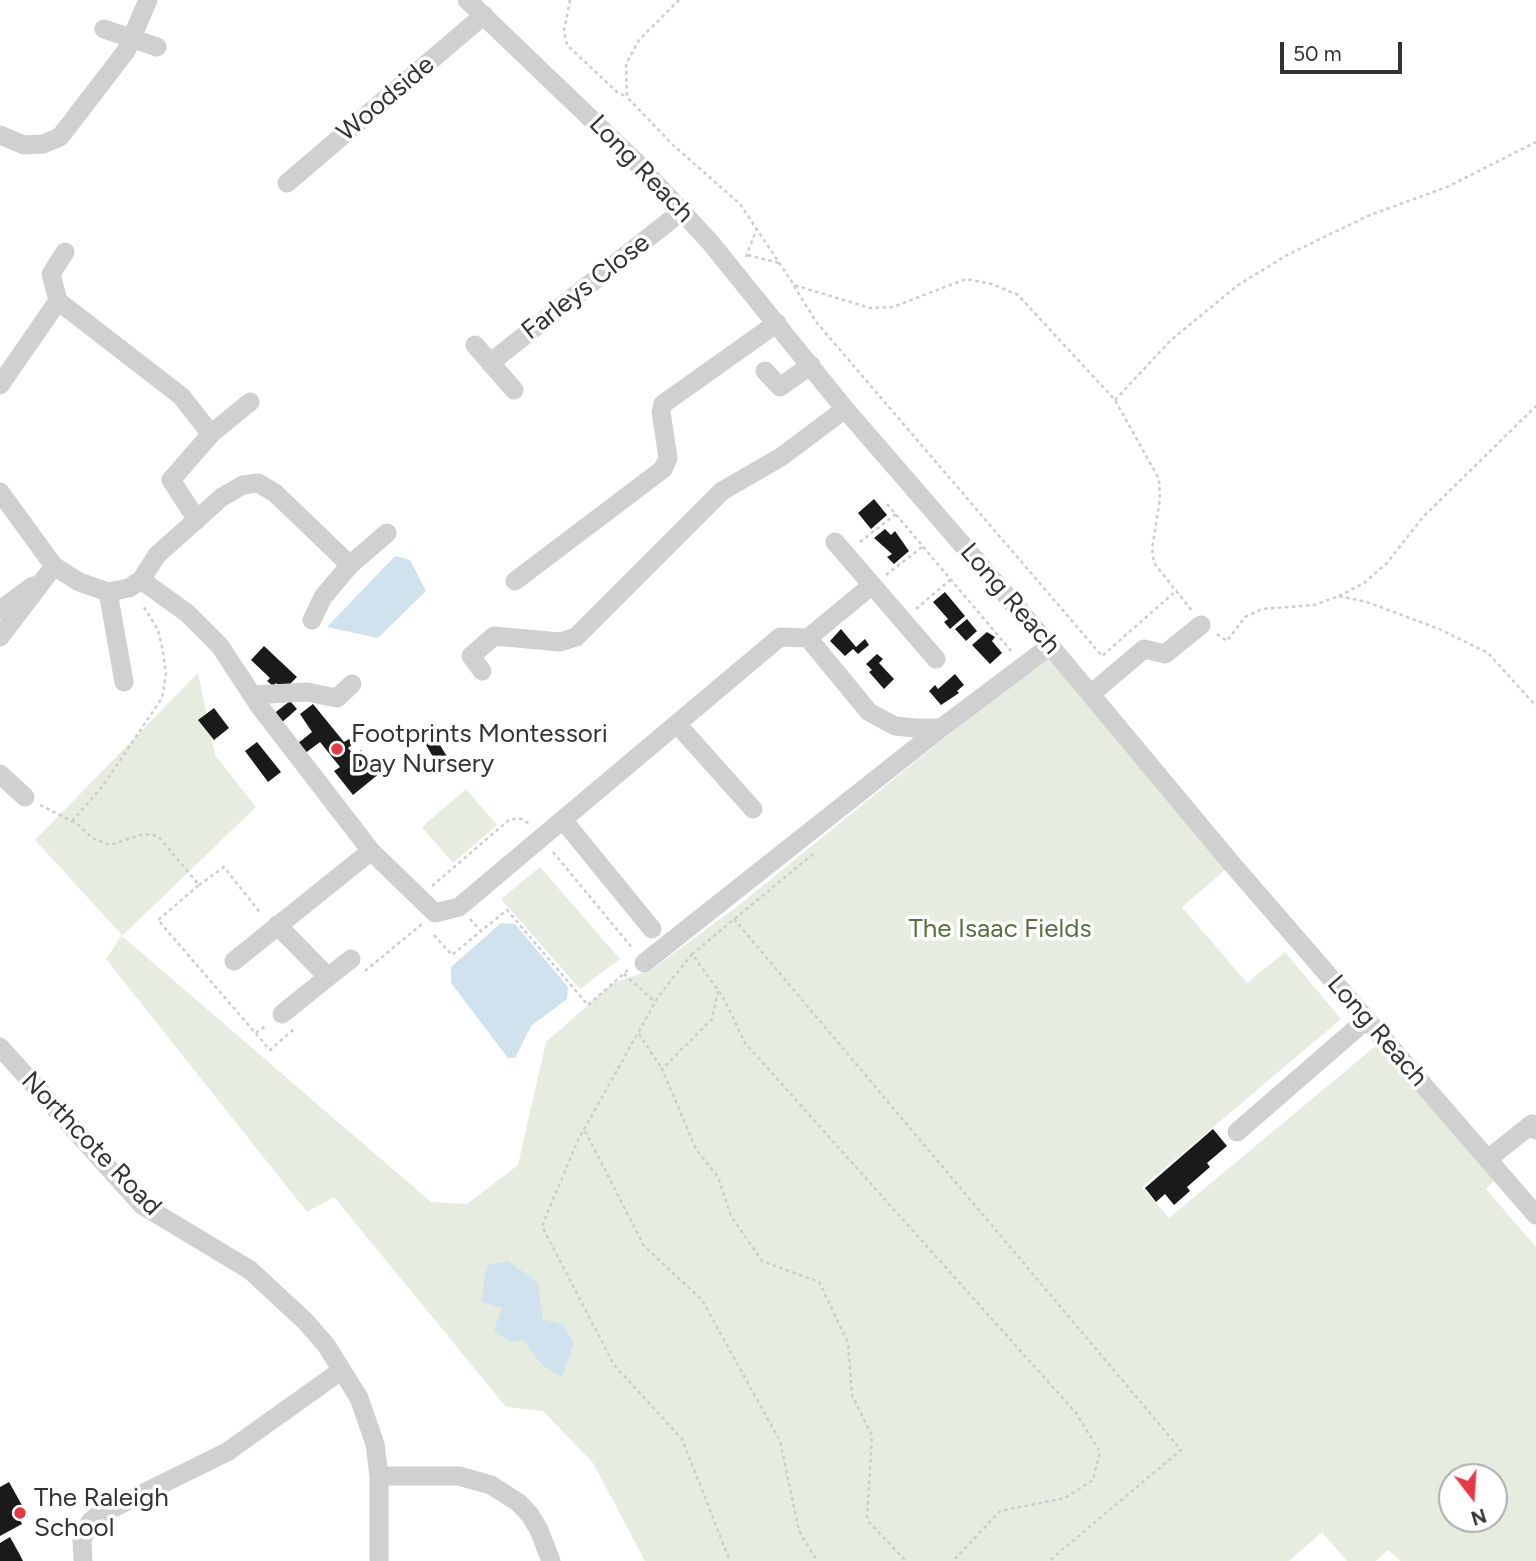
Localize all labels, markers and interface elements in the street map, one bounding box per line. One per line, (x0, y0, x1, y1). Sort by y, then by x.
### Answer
scale bar (1284, 28, 1406, 72)
text: 50 m (1293, 41, 1342, 66)
street label: Woodside (331, 49, 441, 149)
street label: Long Reach (582, 109, 700, 229)
street label: Farleys Close (516, 227, 656, 347)
street label: Long Reach (953, 537, 1067, 661)
place label: Footprints Montessori Day Nursery (351, 718, 608, 780)
marker: Footprints Montessori Day Nursery (329, 741, 345, 757)
park label: The Isaac Fields (908, 913, 1092, 945)
street label: Long Reach (1320, 969, 1434, 1093)
street label: Northcote Road (15, 1066, 167, 1222)
north arrow (1438, 1463, 1508, 1533)
place label: The Raleigh School (34, 1482, 169, 1544)
text: N (1468, 1504, 1489, 1530)
marker: The Raleigh School (12, 1505, 28, 1521)

